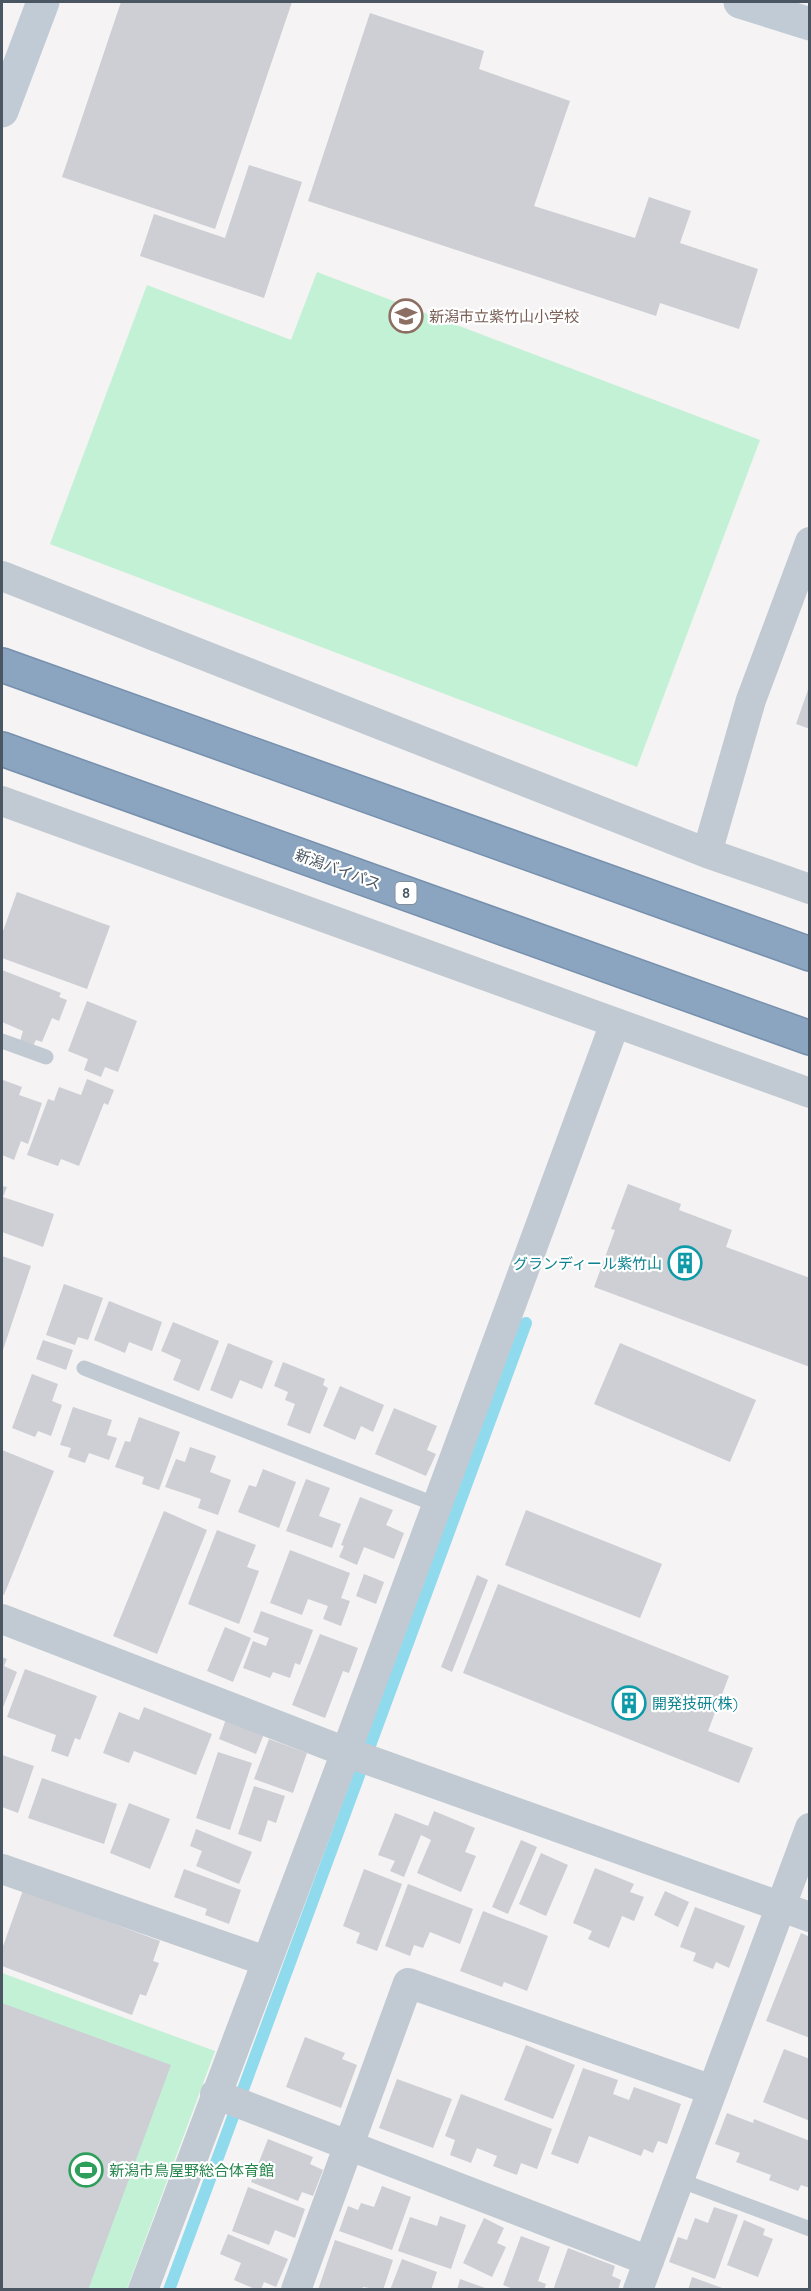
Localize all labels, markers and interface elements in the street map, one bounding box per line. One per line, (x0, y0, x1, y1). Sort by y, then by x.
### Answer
school or university icon: 新潟市立紫竹山小学校 (388, 298, 424, 334)
place label: 新潟市立紫竹山小学校 (429, 307, 579, 326)
street label: 新潟バイパス (293, 845, 383, 893)
road number: 8 (396, 882, 416, 904)
building icon: グランディール紫竹山 (667, 1245, 703, 1281)
place label: グランディール紫竹山 (513, 1254, 662, 1273)
building icon: 開発技研(株) (611, 1685, 647, 1721)
place label: 開発技研(株) (652, 1694, 738, 1713)
sports icon: 新潟市鳥屋野総合体育館 (68, 2152, 104, 2188)
place label: 新潟市鳥屋野総合体育館 (109, 2161, 274, 2180)

